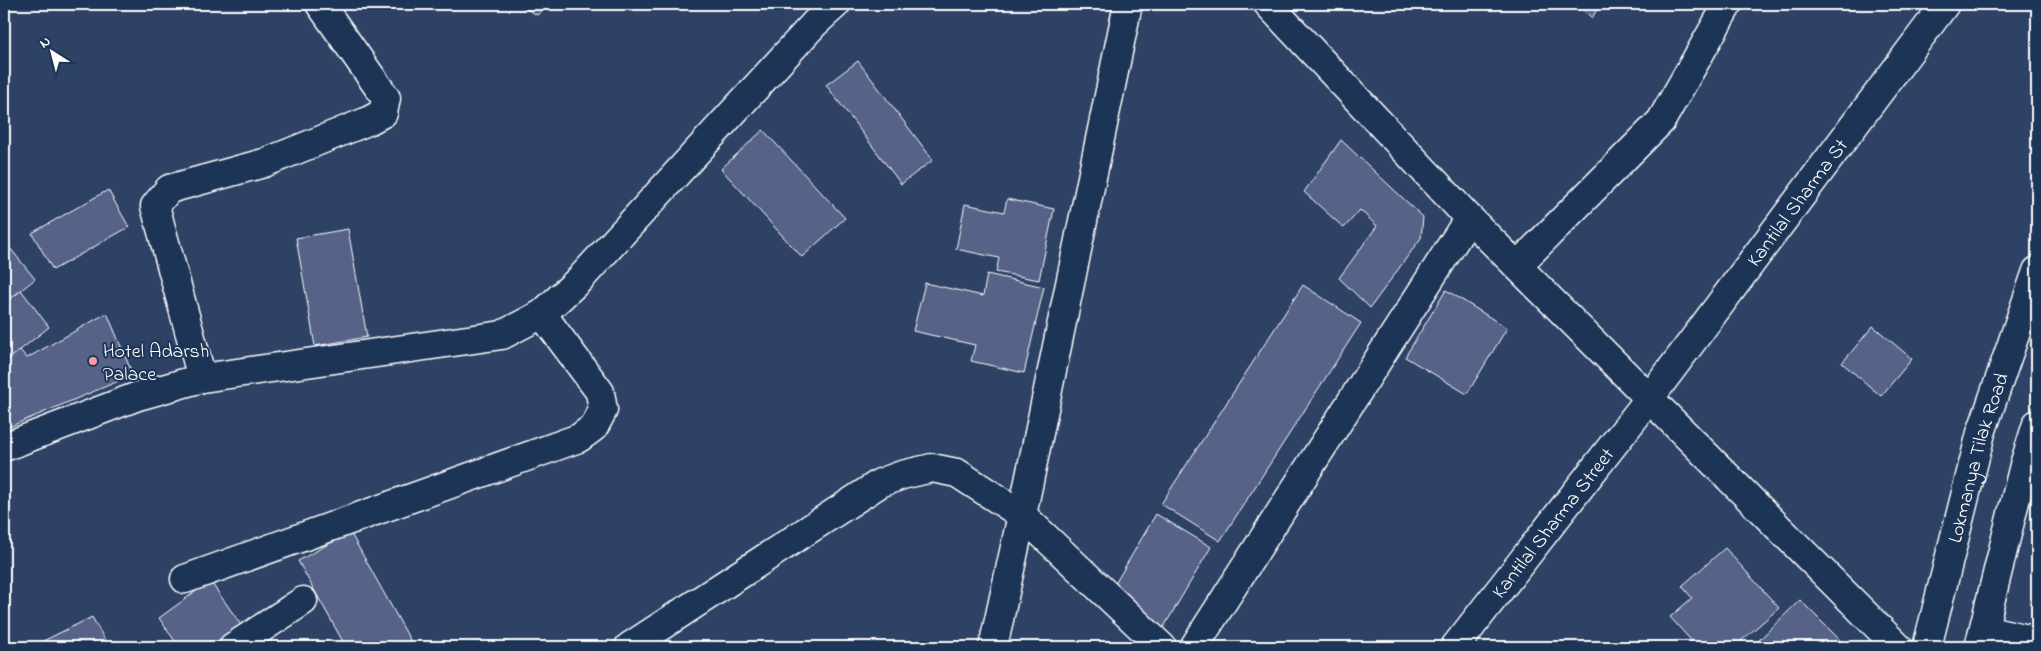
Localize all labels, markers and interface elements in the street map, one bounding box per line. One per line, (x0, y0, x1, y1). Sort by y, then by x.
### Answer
north arrow (28, 28, 78, 78)
text: N (35, 31, 55, 54)
street label: Kantilal Sharma St (1741, 133, 1856, 274)
place label: Hotel Adarsh Palace (103, 338, 209, 390)
marker: Hotel Adarsh Palace (87, 355, 99, 367)
street label: Lokmanya Tilak Road (1942, 369, 2018, 546)
street label: Kantilal Sharma Street (1486, 442, 1623, 606)

